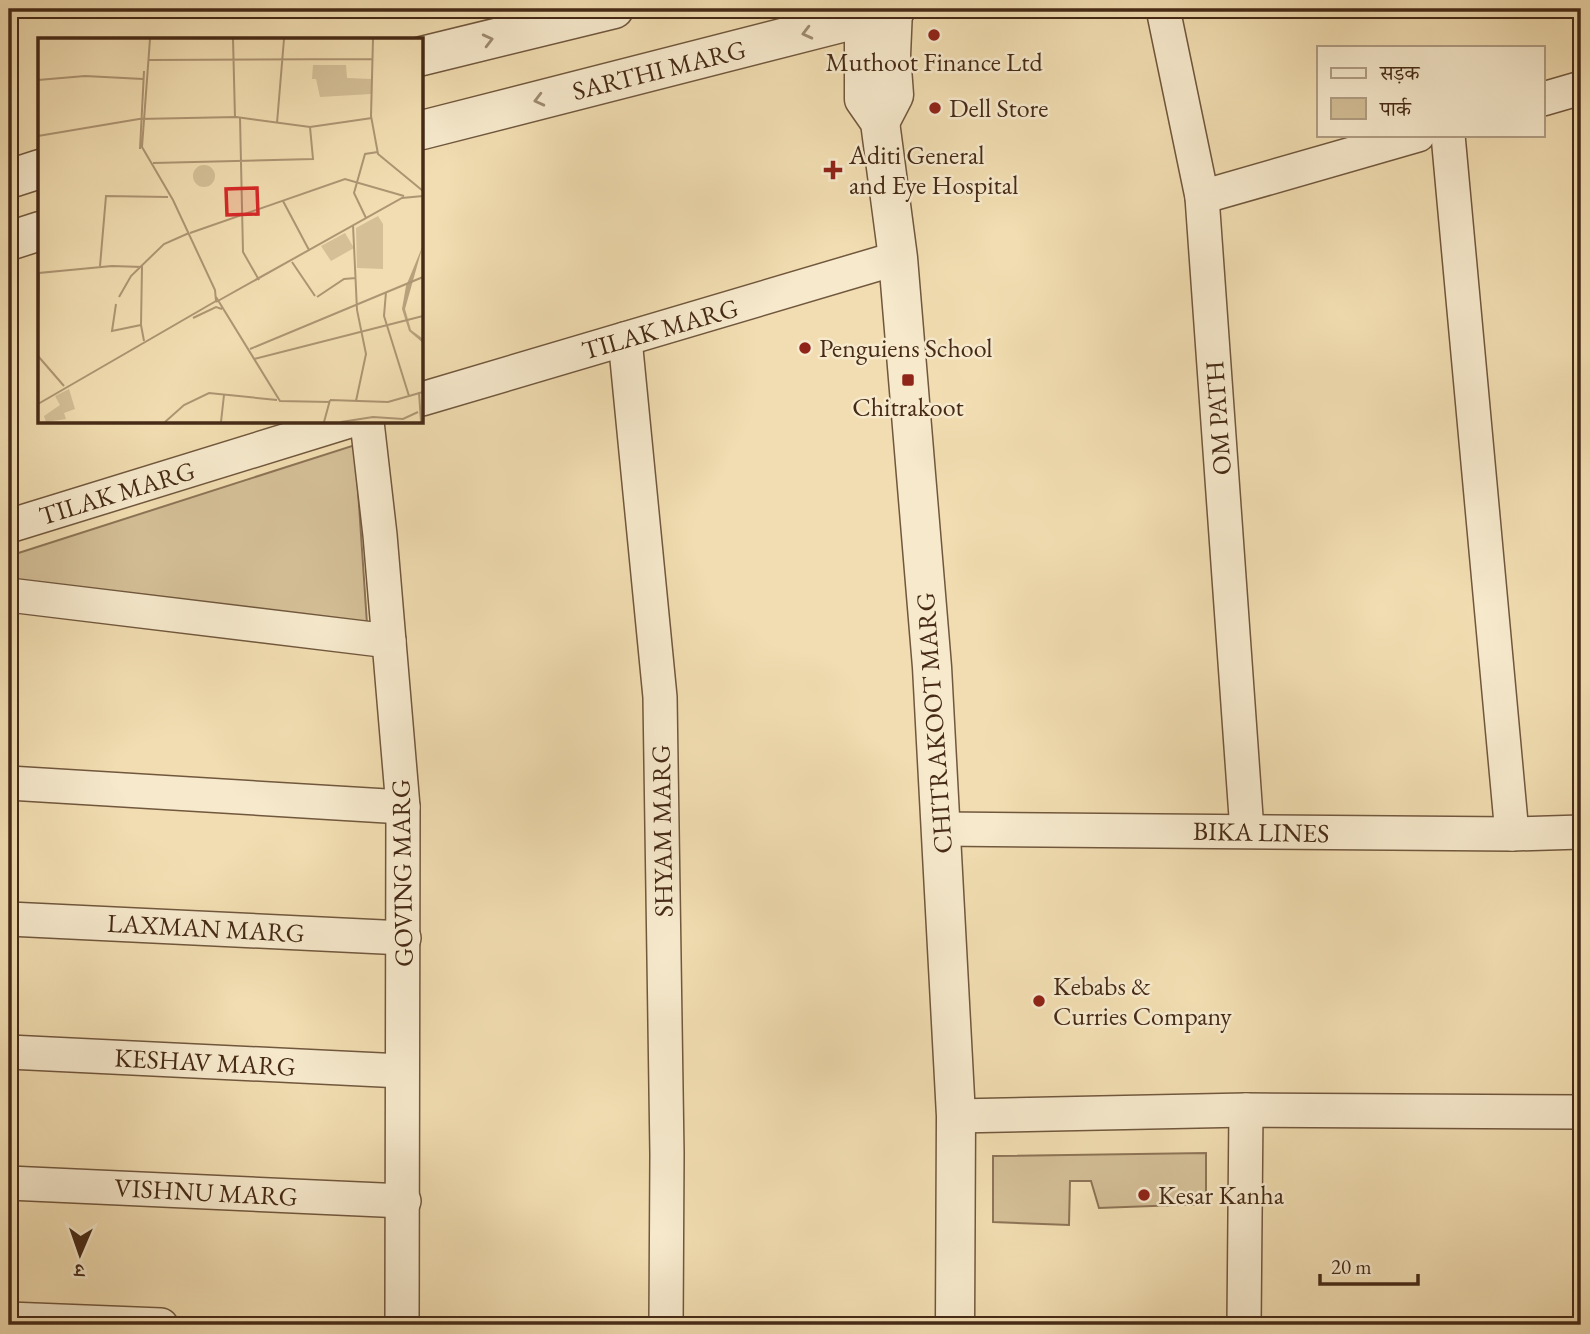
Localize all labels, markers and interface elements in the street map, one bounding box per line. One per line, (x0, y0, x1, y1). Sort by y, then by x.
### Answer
one-way arrow (801, 25, 813, 39)
marker: Muthoot Finance Ltd (926, 27, 942, 43)
street label: SARTHI MARG (569, 32, 749, 108)
one-way arrow (482, 34, 494, 48)
inset map (38, 38, 424, 424)
place label: Muthoot Finance Ltd (825, 45, 1043, 79)
legend (1317, 46, 1544, 136)
text: सड़क (1379, 59, 1420, 86)
place label: Dell Store (949, 91, 1048, 125)
one-way arrow (533, 92, 545, 106)
text: पार्क (1379, 95, 1412, 122)
marker: Dell Store (927, 100, 943, 116)
place label: Aditi General and Eye Hospital (848, 138, 1018, 202)
marker: Aditi General and Eye Hospital (823, 160, 843, 180)
street label: TILAK MARG (578, 290, 742, 368)
place label: Penguiens School (819, 331, 992, 365)
marker: Penguiens School (797, 340, 813, 356)
street label: OM PATH (1197, 360, 1239, 476)
marker: Chitrakoot (900, 372, 916, 388)
place label: Chitrakoot (852, 390, 964, 424)
street label: TILAK MARG (35, 453, 199, 533)
street label: CHITRAKOOT MARG (908, 591, 960, 855)
street label: SHYAM MARG (643, 744, 681, 917)
street label: GOVING MARG (383, 779, 421, 967)
street label: BIKA LINES (1193, 814, 1329, 850)
street label: LAXMAN MARG (106, 906, 306, 950)
place label: Kebabs & Curries Company (1053, 969, 1232, 1033)
marker: Kebabs & Curries Company (1031, 993, 1047, 1009)
street label: KESHAV MARG (114, 1040, 297, 1084)
street label: VISHNU MARG (114, 1170, 298, 1214)
place label: Kesar Kanha (1158, 1178, 1285, 1212)
marker: Kesar Kanha (1136, 1187, 1152, 1203)
north arrow (46, 1218, 116, 1288)
scale bar (1320, 1243, 1418, 1287)
text: 20 m (1331, 1253, 1372, 1280)
text: उ (73, 1258, 87, 1283)

